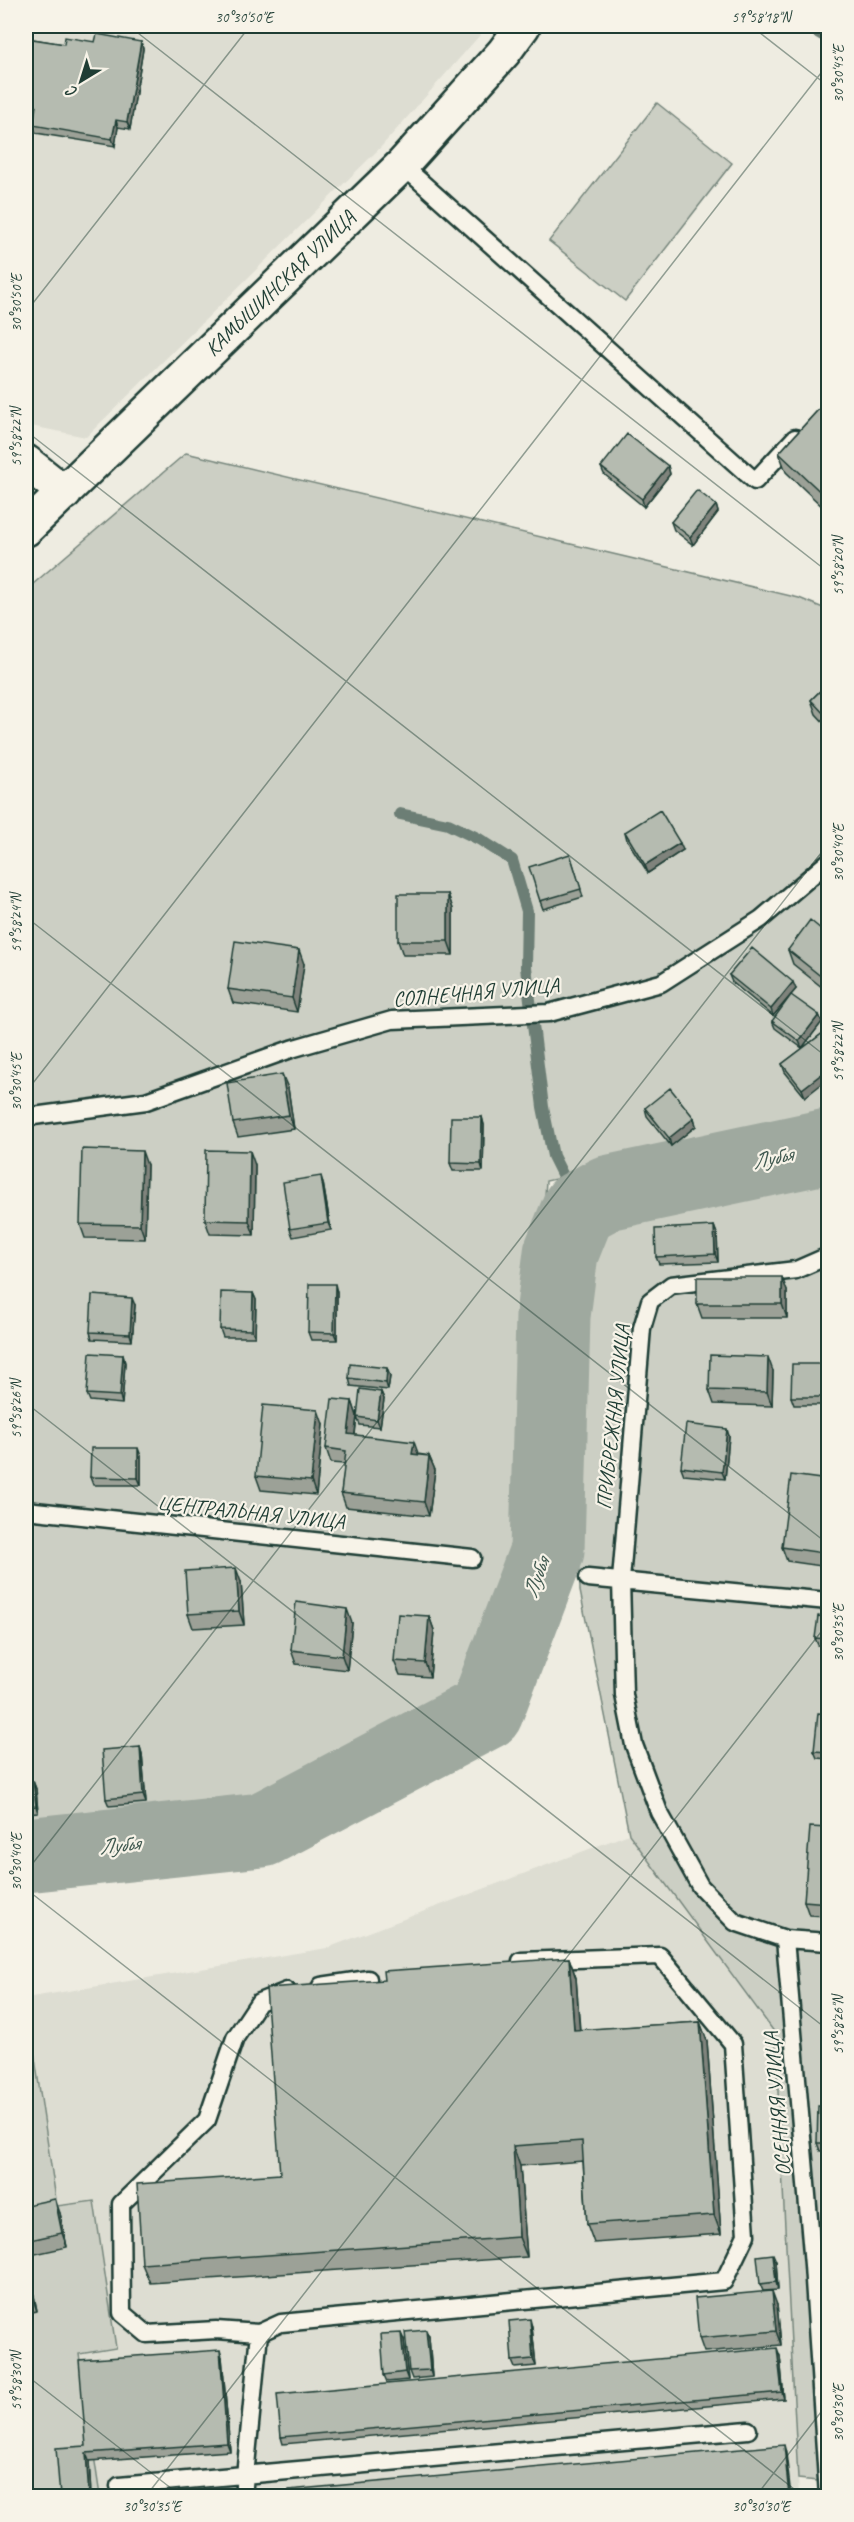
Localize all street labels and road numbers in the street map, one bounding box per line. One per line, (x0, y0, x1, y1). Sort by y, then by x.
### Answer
street label: КАМЫШИНСКАЯ УЛИЦА (199, 204, 361, 361)
street label: СОЛНЕЧНАЯ УЛИЦА (392, 972, 562, 1012)
street label: ПРИБРЕЖНАЯ УЛИЦА (590, 1322, 636, 1511)
street label: ЦЕНТРАЛЬНАЯ УЛИЦА (156, 1489, 347, 1535)
street label: ОСЕННЯЯ УЛИЦА (758, 2029, 796, 2177)

